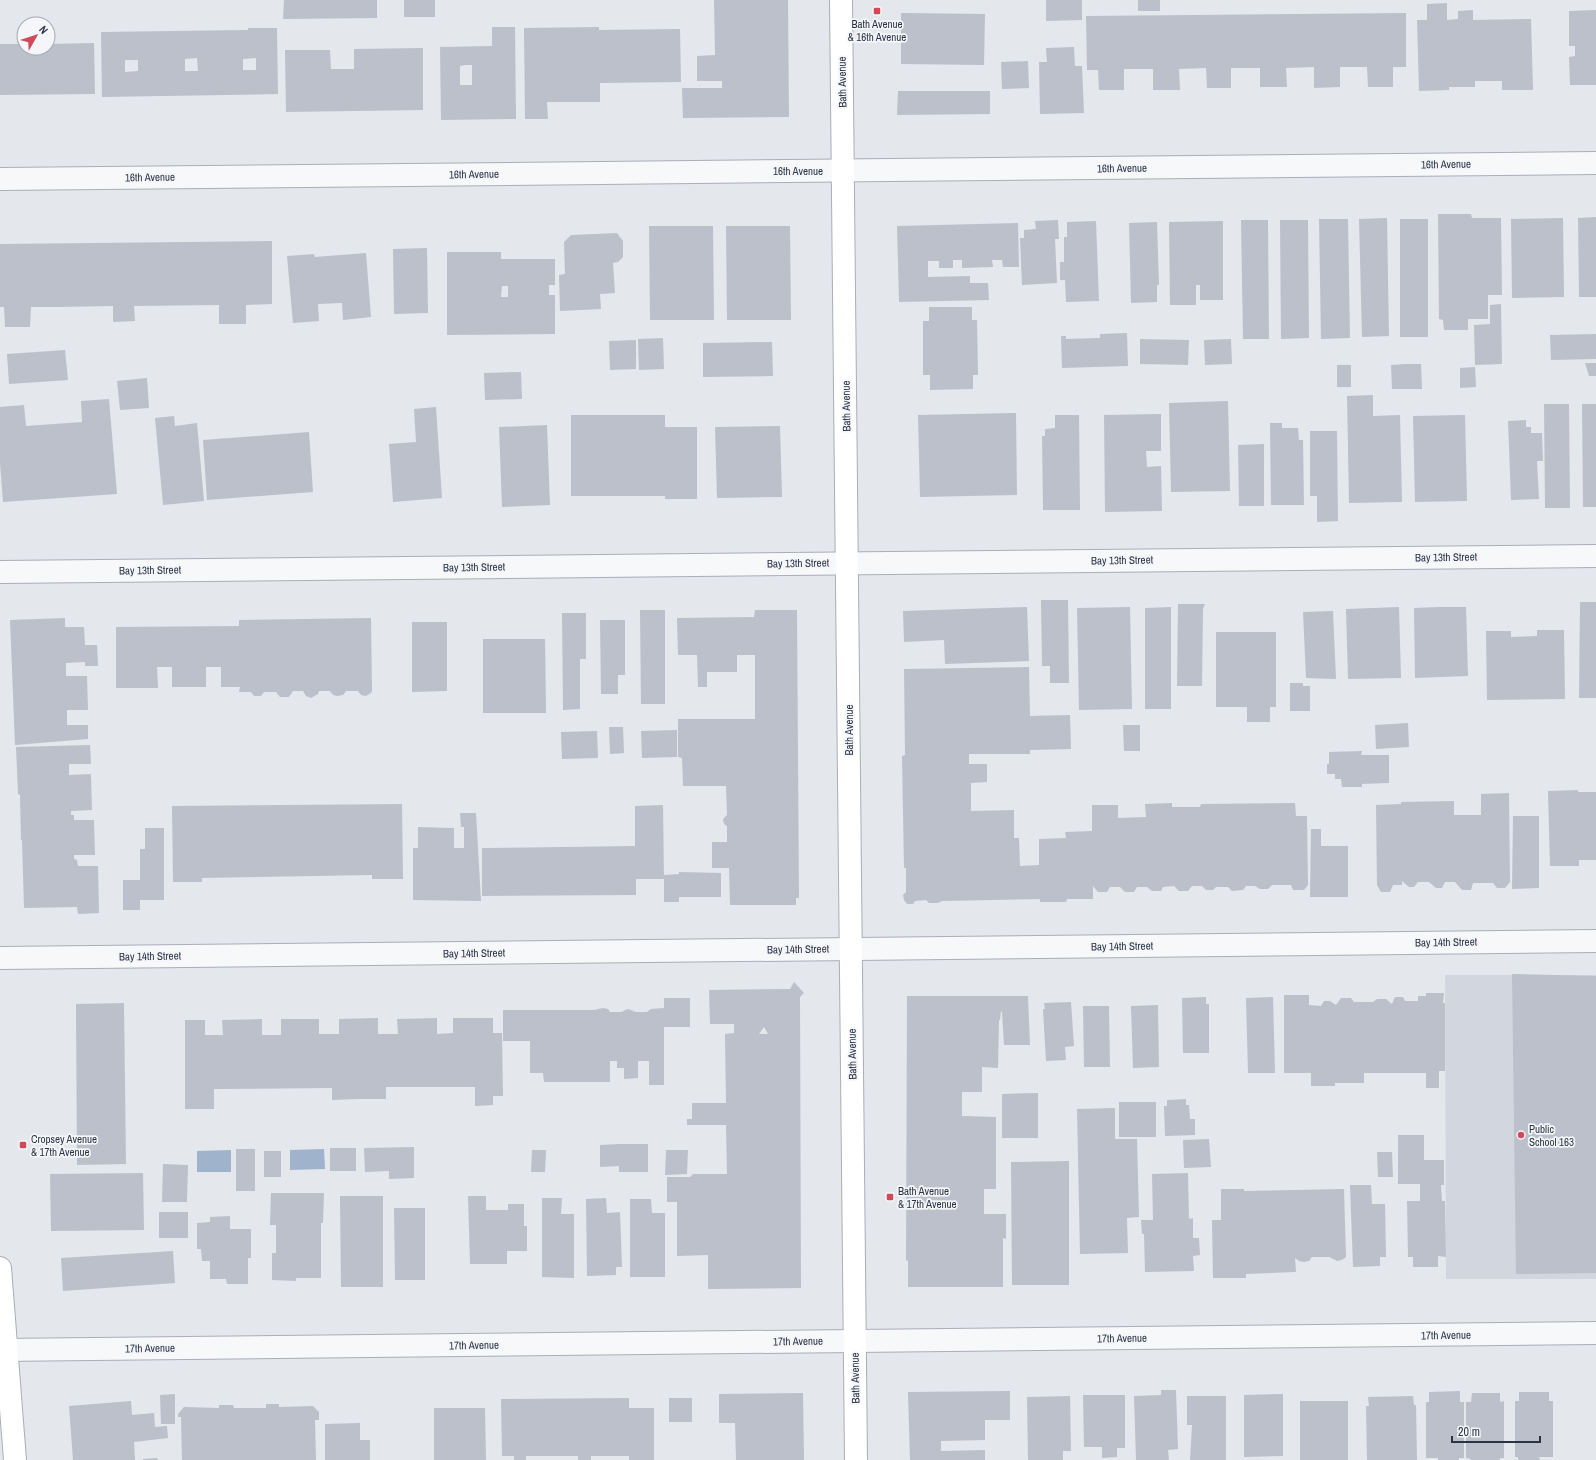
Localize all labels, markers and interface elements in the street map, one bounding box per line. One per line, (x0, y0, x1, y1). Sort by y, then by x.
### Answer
marker: Bath Avenue & 16th Avenue (872, 6, 882, 16)
north arrow (16, 16, 56, 56)
place label: Bath Avenue & 16th Avenue (848, 17, 906, 44)
text: N (36, 23, 51, 37)
street label: Bath Avenue (835, 56, 849, 108)
street label: 16th Avenue (1421, 157, 1471, 171)
street label: 16th Avenue (1097, 161, 1147, 175)
street label: 16th Avenue (773, 164, 823, 178)
street label: 16th Avenue (449, 167, 499, 181)
street label: 16th Avenue (125, 170, 175, 184)
street label: Bath Avenue (839, 380, 853, 432)
street label: Bay 13th Street (1415, 549, 1478, 565)
street label: Bay 13th Street (1091, 552, 1154, 568)
street label: Bay 13th Street (767, 555, 830, 571)
street label: Bay 13th Street (443, 559, 506, 575)
street label: Bay 13th Street (119, 562, 182, 578)
street label: Bath Avenue (842, 704, 856, 756)
street label: Bay 14th Street (1415, 934, 1478, 950)
street label: Bay 14th Street (1091, 938, 1154, 954)
street label: Bay 14th Street (767, 941, 830, 957)
street label: Bay 14th Street (443, 945, 506, 961)
street label: Bay 14th Street (119, 948, 182, 964)
street label: Bath Avenue (845, 1028, 859, 1080)
place label: Public School 163 (1529, 1122, 1574, 1149)
marker: Public School 163 (1516, 1130, 1526, 1140)
place label: Cropsey Avenue & 17th Avenue (31, 1132, 97, 1159)
marker: Cropsey Avenue & 17th Avenue (18, 1140, 28, 1150)
place label: Bath Avenue & 17th Avenue (898, 1184, 957, 1211)
marker: Bath Avenue & 17th Avenue (885, 1192, 895, 1202)
street label: 17th Avenue (1421, 1328, 1471, 1342)
street label: 17th Avenue (1097, 1331, 1147, 1345)
street label: 17th Avenue (773, 1334, 823, 1348)
street label: 17th Avenue (449, 1338, 499, 1352)
street label: 17th Avenue (125, 1341, 175, 1355)
street label: Bath Avenue (848, 1352, 862, 1404)
scale bar (1452, 1418, 1540, 1444)
text: 20 m (1458, 1424, 1480, 1440)

